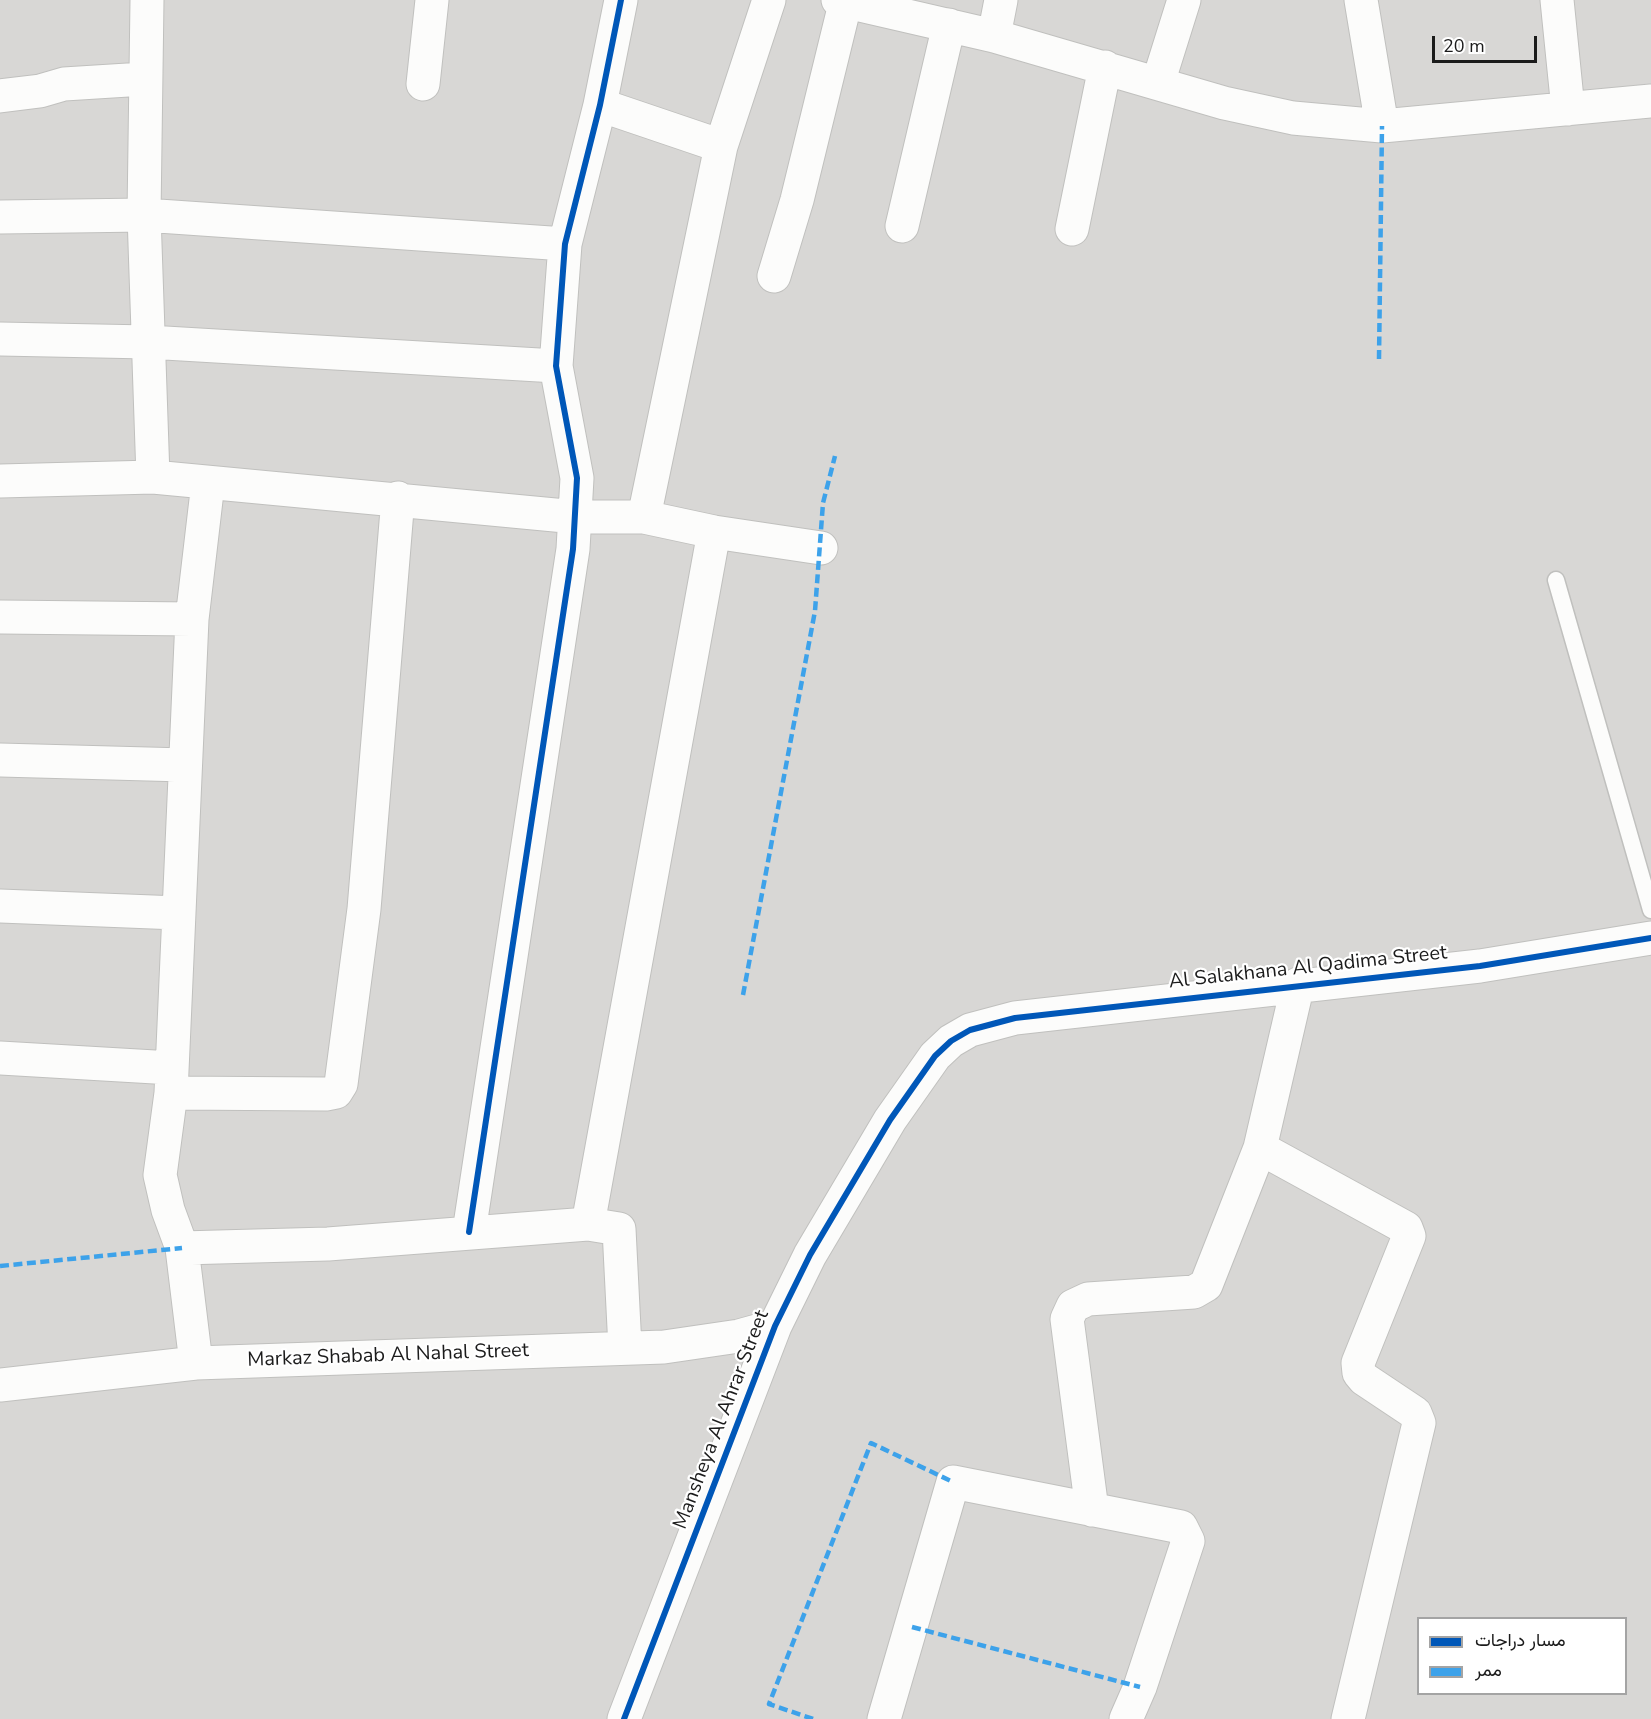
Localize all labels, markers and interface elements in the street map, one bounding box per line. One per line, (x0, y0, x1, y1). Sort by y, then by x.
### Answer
scale bar (1435, 24, 1540, 62)
text: 20 m (1443, 34, 1485, 58)
street label: Al Salakhana Al Qadima Street (1168, 941, 1448, 995)
street label: Mansheya Al Ahrar Street (669, 1307, 775, 1533)
street label: Markaz Shabab Al Nahal Street (247, 1339, 529, 1373)
legend (1417, 1617, 1627, 1695)
text: مسار دراجات (1475, 1628, 1566, 1652)
text: ممر (1475, 1658, 1502, 1682)

